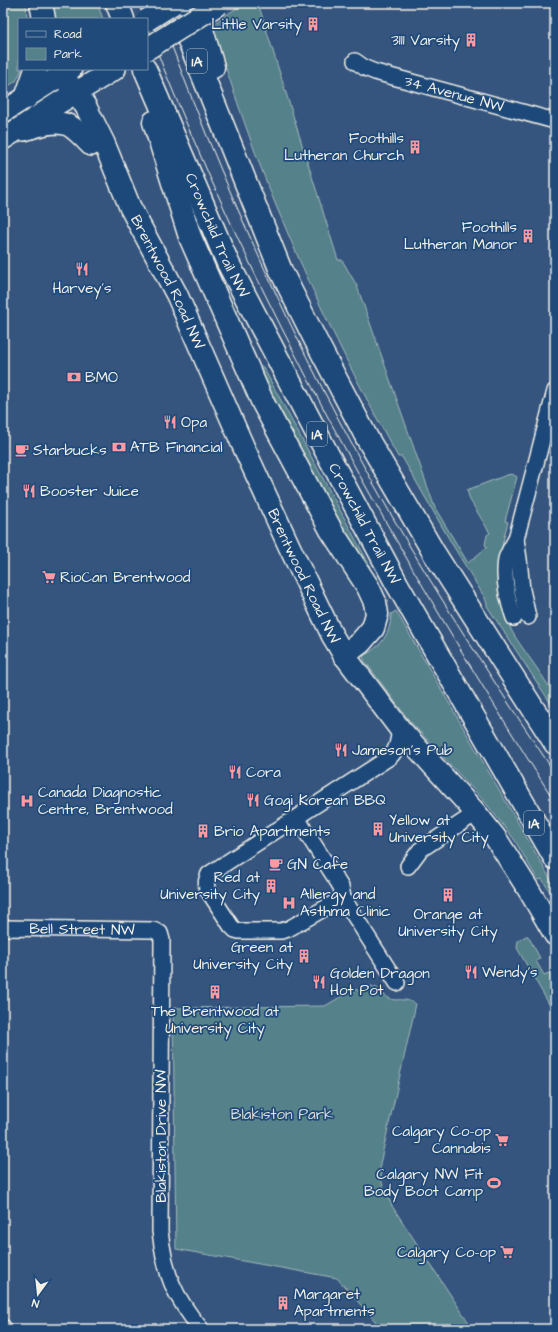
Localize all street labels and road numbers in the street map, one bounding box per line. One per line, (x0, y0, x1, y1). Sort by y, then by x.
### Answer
road number: 1A (187, 49, 207, 73)
street label: 34 Avenue NW (402, 70, 506, 118)
street label: Crowchild Trail NW (180, 170, 254, 301)
street label: Brentwood Road NW (125, 211, 209, 352)
road number: 1A (307, 422, 327, 446)
street label: Crowchild Trail NW (323, 459, 405, 588)
street label: Brentwood Road NW (262, 505, 345, 648)
road number: 1A (524, 811, 544, 835)
street label: Bell Street NW (29, 918, 135, 941)
street label: Blakiston Drive NW (151, 1069, 172, 1203)

